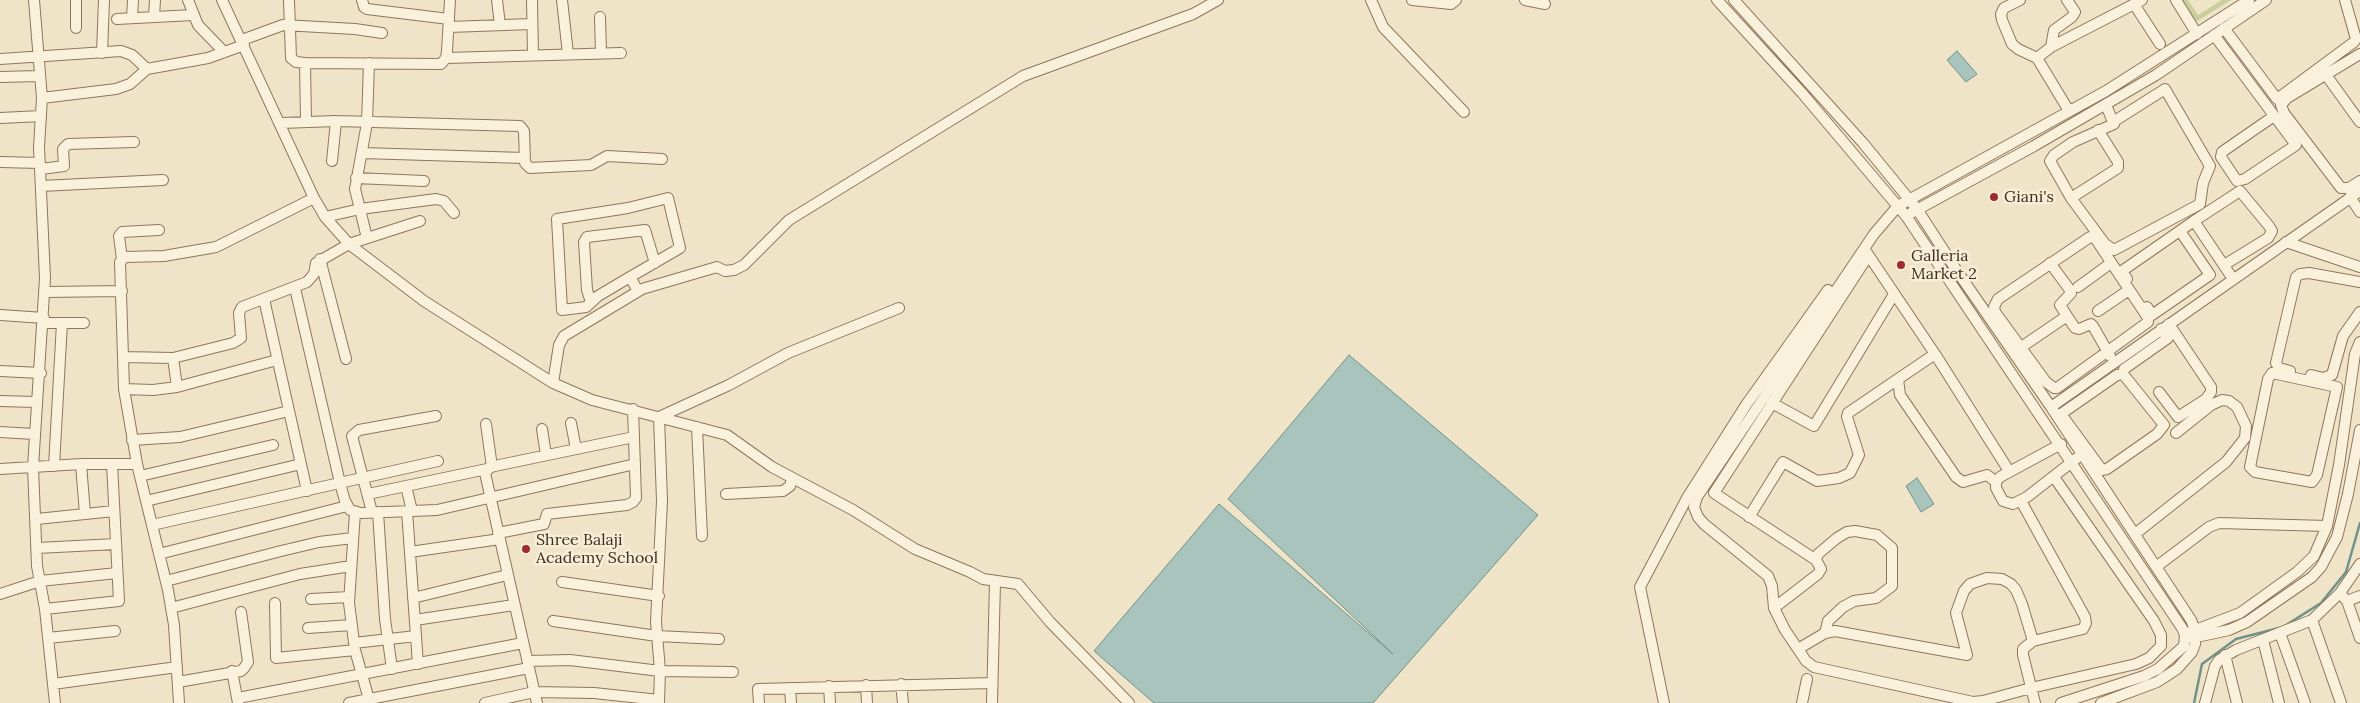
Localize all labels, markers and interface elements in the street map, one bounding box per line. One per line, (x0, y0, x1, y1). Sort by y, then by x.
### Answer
place label: Giani's (2004, 187, 2054, 207)
marker: Giani's (1988, 191, 2000, 203)
place label: Galleria Market 2 (1911, 246, 1977, 284)
marker: Galleria Market 2 (1895, 259, 1907, 271)
place label: Shree Balaji Academy School (536, 530, 658, 568)
marker: Shree Balaji Academy School (520, 543, 532, 555)

